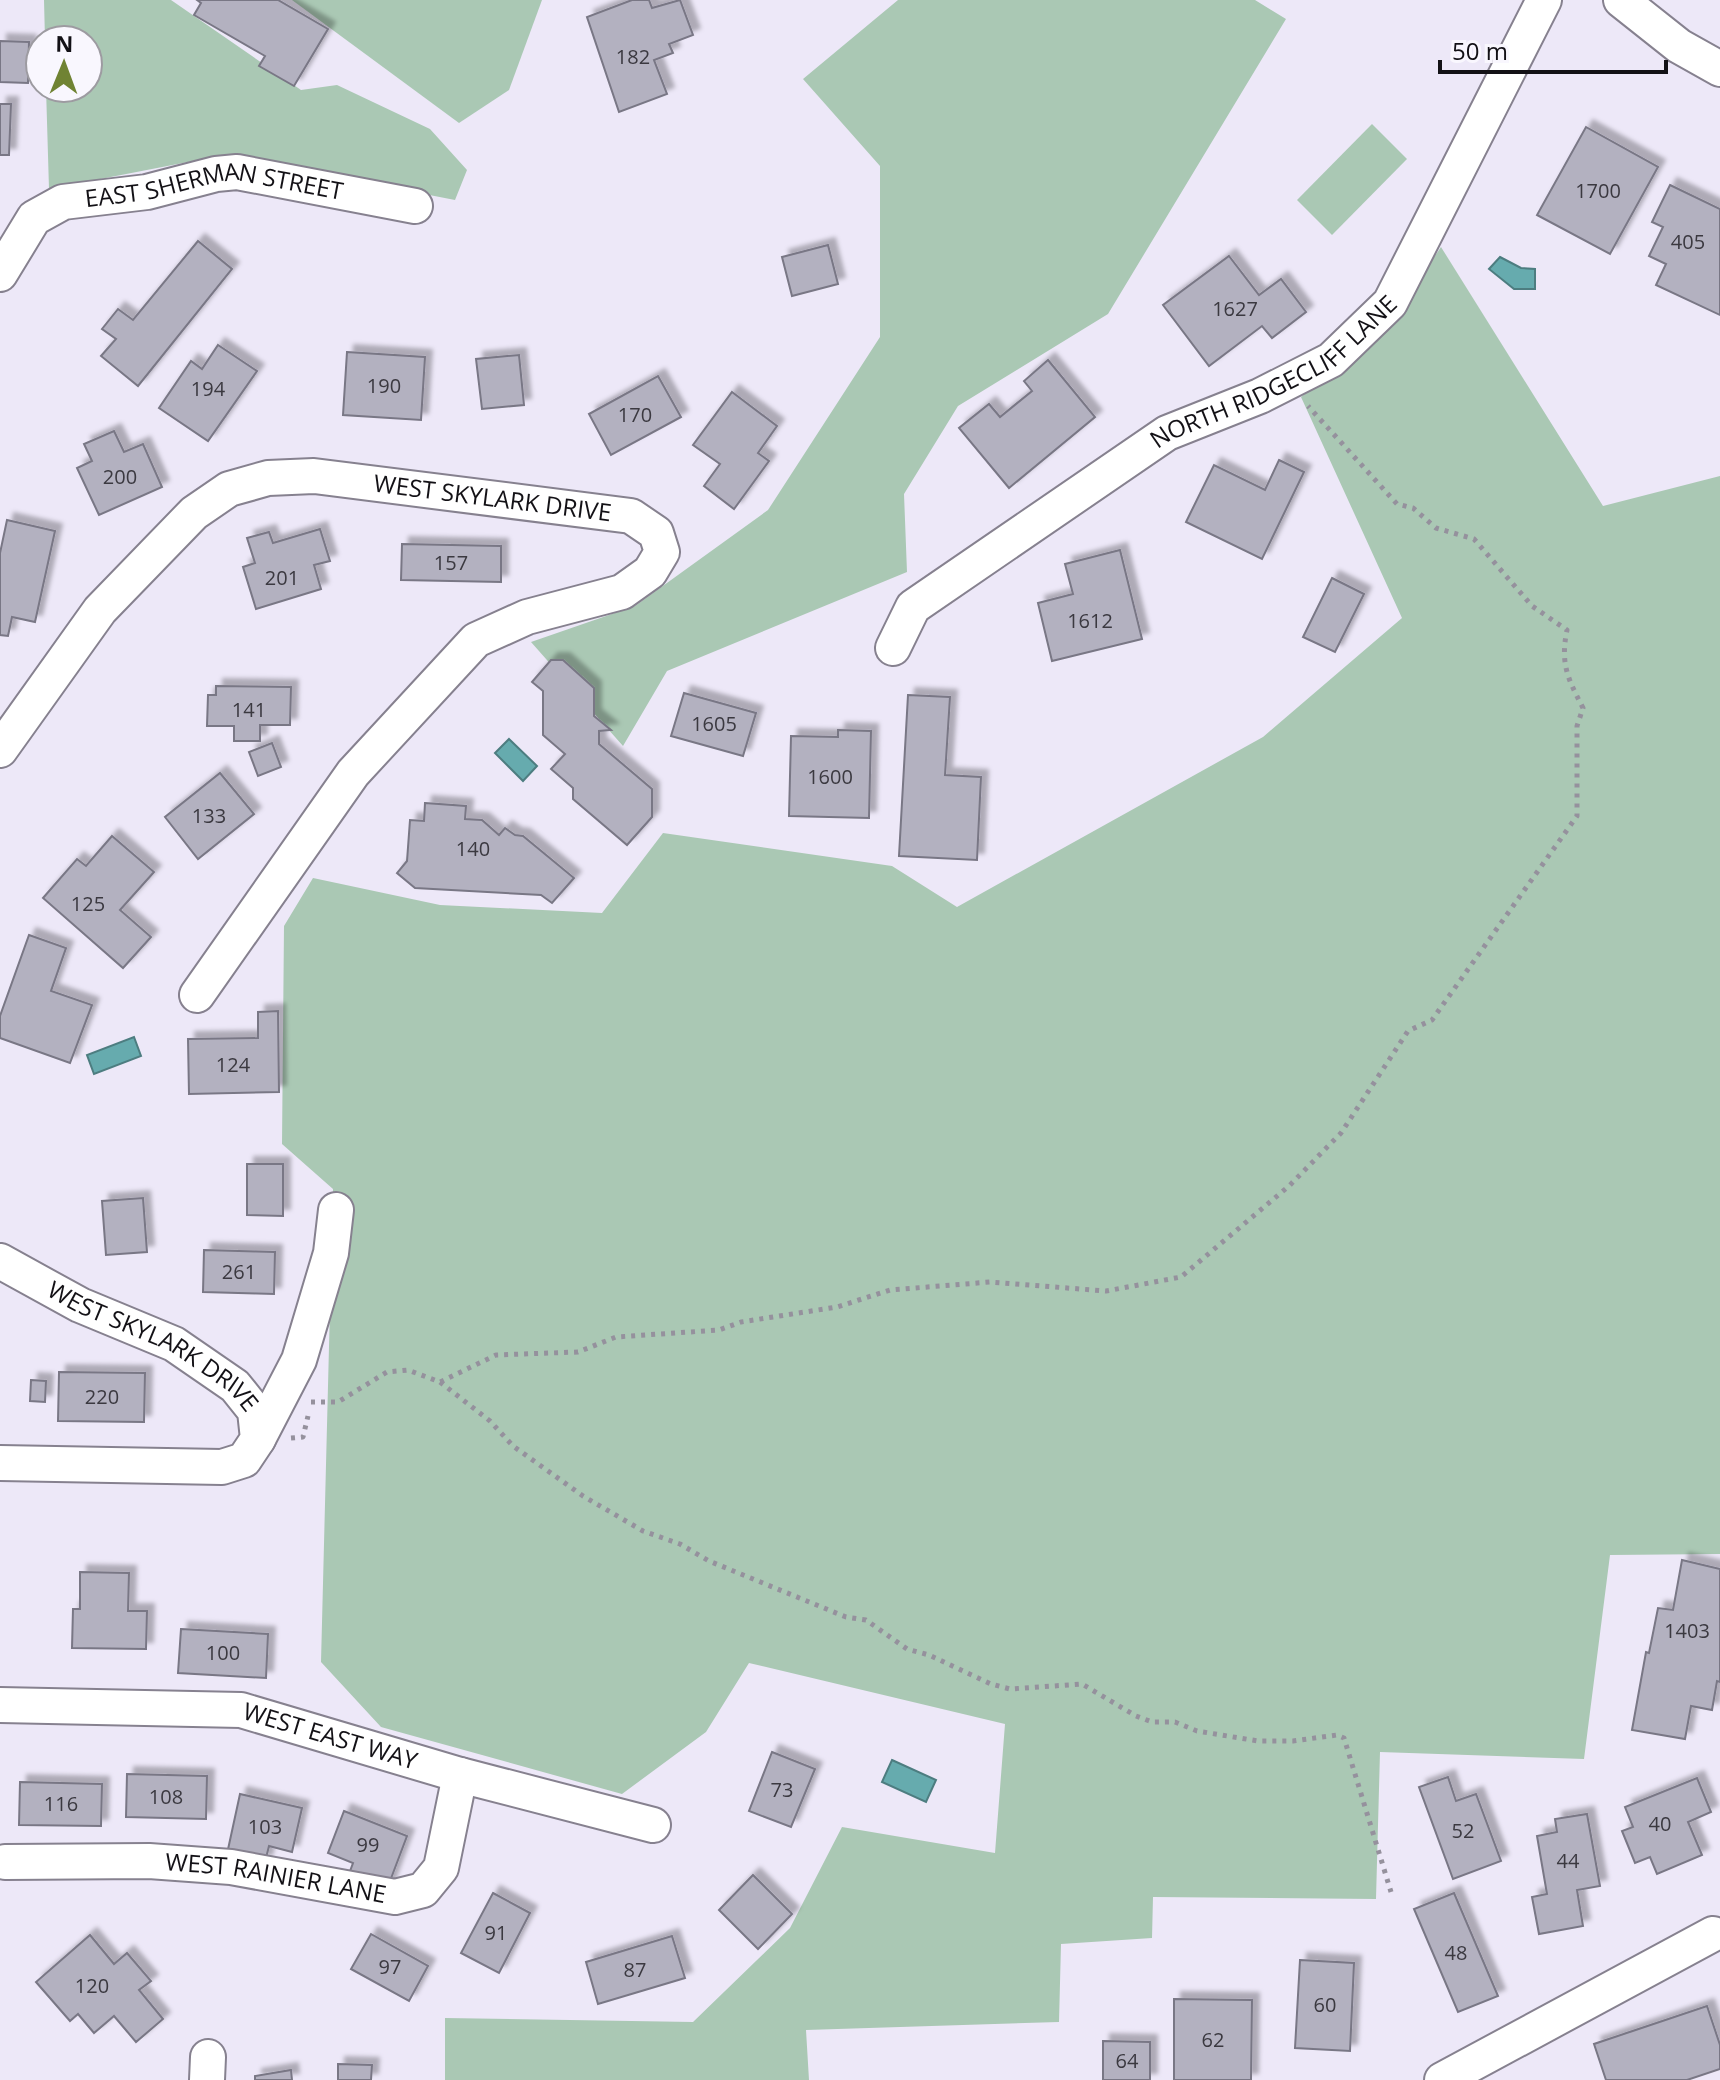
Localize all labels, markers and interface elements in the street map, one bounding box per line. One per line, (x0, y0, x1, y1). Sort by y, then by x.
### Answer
north arrow (24, 24, 104, 104)
scale bar (1440, 24, 1666, 74)
text: N (55, 28, 74, 58)
text: 50 m (1452, 34, 1508, 67)
house number: 182 (616, 43, 650, 70)
street label: EAST SHERMAN STREET (83, 154, 346, 214)
house number: 1700 (1575, 177, 1621, 204)
house number: 405 (1671, 228, 1705, 255)
street label: NORTH RIDGECLIFF LANE (1143, 287, 1403, 455)
house number: 1627 (1212, 295, 1258, 322)
house number: 190 (367, 372, 401, 399)
house number: 194 (191, 375, 226, 402)
house number: 170 (618, 401, 652, 428)
house number: 200 (103, 463, 137, 490)
street label: WEST SKYLARK DRIVE (372, 466, 614, 528)
house number: 157 (434, 549, 468, 576)
house number: 201 (265, 564, 299, 591)
house number: 1612 (1067, 607, 1113, 634)
house number: 141 (232, 696, 266, 723)
house number: 1605 (691, 710, 737, 737)
house number: 1600 (807, 763, 853, 790)
house number: 133 (192, 802, 226, 829)
house number: 140 (456, 835, 490, 862)
house number: 125 (71, 890, 105, 917)
house number: 124 (216, 1051, 251, 1078)
house number: 261 (222, 1258, 256, 1285)
street label: WEST SKYLARK DRIVE (42, 1272, 267, 1418)
house number: 220 (85, 1383, 119, 1410)
house number: 1403 (1664, 1617, 1710, 1644)
house number: 100 (206, 1639, 240, 1666)
street label: WEST EAST WAY (240, 1694, 422, 1777)
house number: 73 (771, 1776, 793, 1803)
house number: 108 (149, 1783, 183, 1810)
house number: 116 (44, 1790, 78, 1817)
house number: 40 (1649, 1810, 1671, 1837)
house number: 103 (248, 1813, 282, 1840)
house number: 52 (1452, 1817, 1474, 1844)
house number: 99 (357, 1831, 379, 1858)
street label: WEST RAINIER LANE (164, 1844, 389, 1910)
house number: 44 (1557, 1847, 1580, 1874)
house number: 91 (485, 1919, 507, 1946)
house number: 48 (1445, 1939, 1467, 1966)
house number: 97 (379, 1953, 401, 1980)
house number: 87 (624, 1956, 646, 1983)
house number: 120 (75, 1972, 109, 1999)
house number: 60 (1314, 1991, 1336, 2018)
house number: 62 (1202, 2026, 1224, 2053)
house number: 64 (1116, 2047, 1139, 2074)

